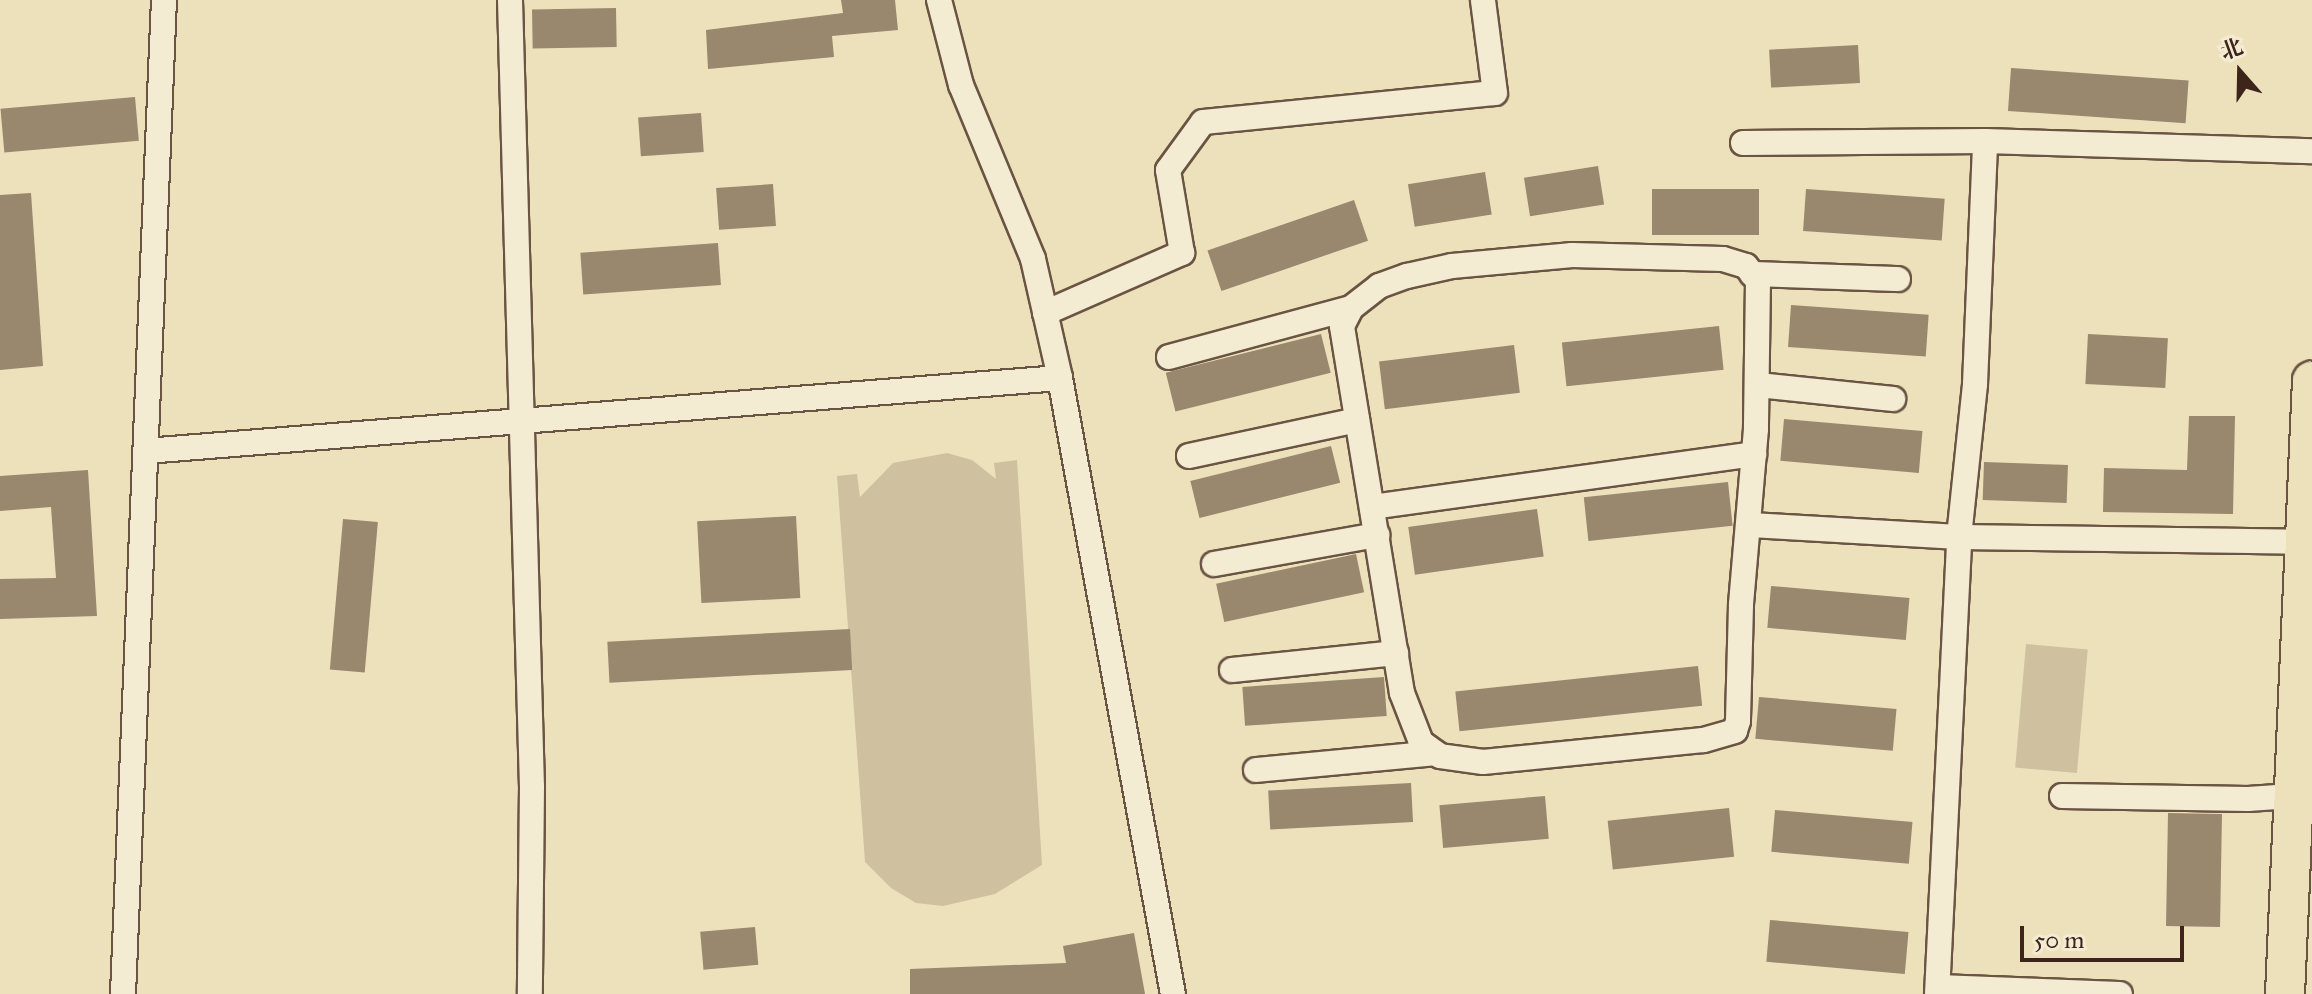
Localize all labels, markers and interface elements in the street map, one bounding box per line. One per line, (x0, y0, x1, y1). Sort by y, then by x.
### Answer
north arrow (2200, 32, 2280, 112)
text: 北 (2217, 33, 2247, 65)
scale bar (2024, 910, 2188, 960)
text: 50 m (2034, 925, 2084, 955)

